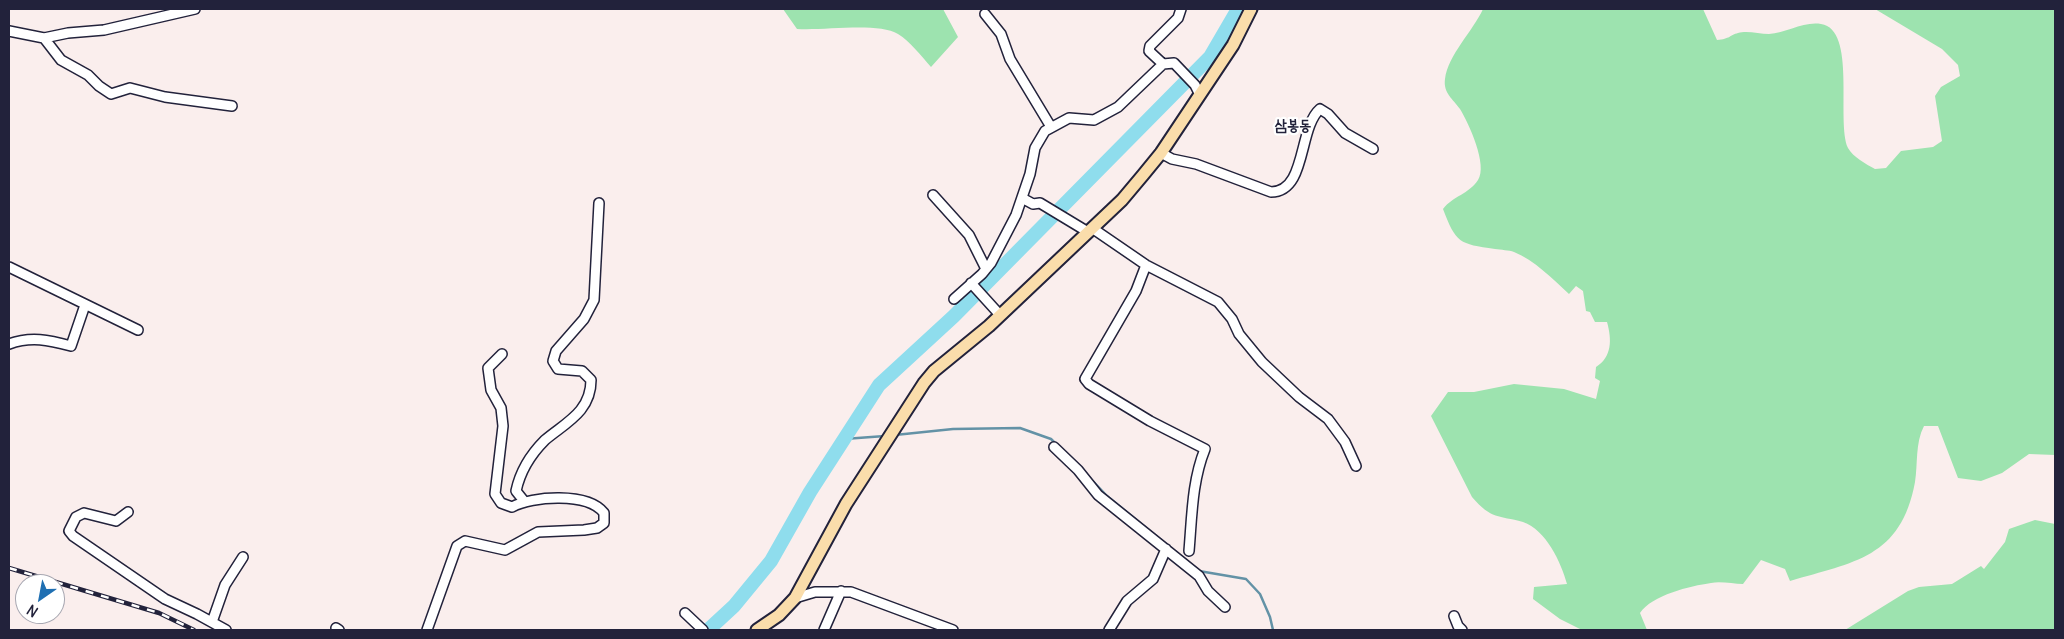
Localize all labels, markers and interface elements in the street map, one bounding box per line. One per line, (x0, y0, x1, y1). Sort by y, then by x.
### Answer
district label: 삼봉동 (1275, 117, 1311, 135)
north arrow (15, 574, 65, 624)
text: N (23, 601, 41, 621)

